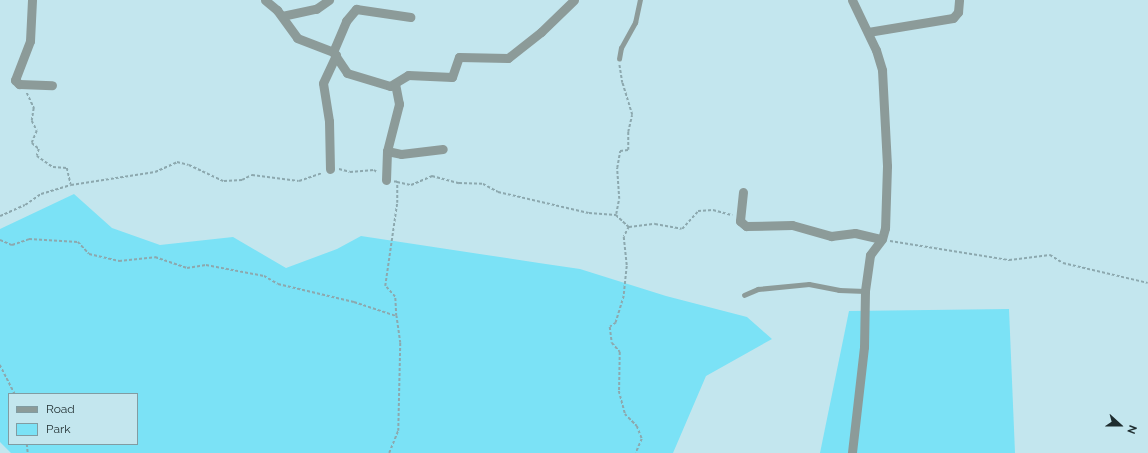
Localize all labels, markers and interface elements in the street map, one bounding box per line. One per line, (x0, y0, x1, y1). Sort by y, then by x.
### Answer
legend (8, 393, 138, 445)
text: Road (46, 402, 75, 416)
north arrow (1100, 405, 1140, 445)
text: Park (46, 422, 71, 436)
text: N (1124, 423, 1139, 436)

